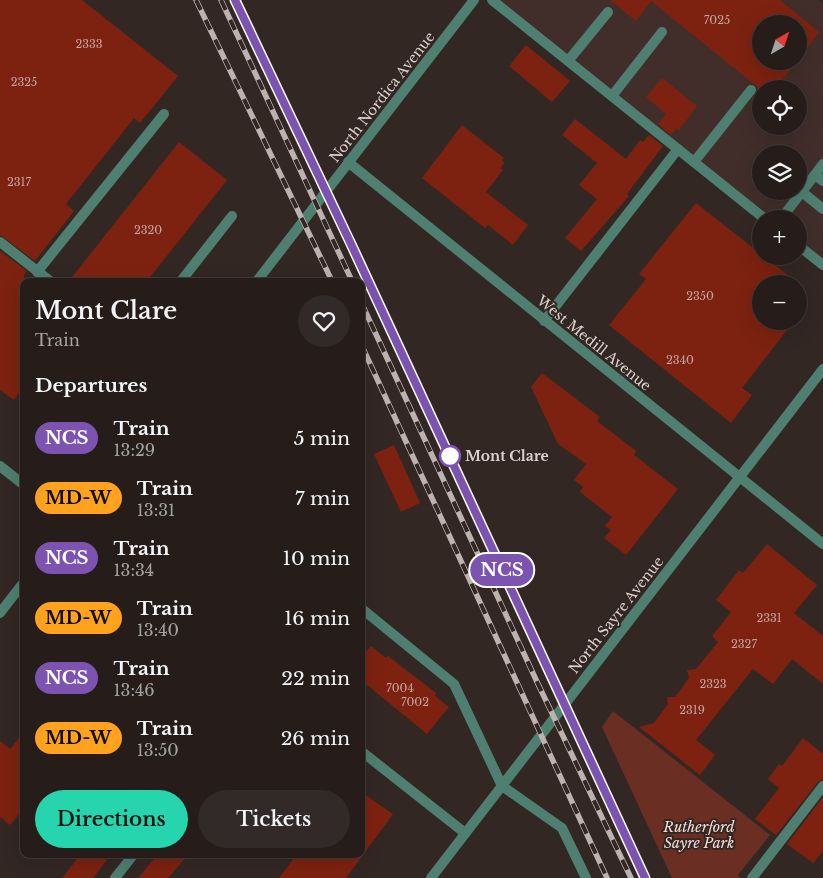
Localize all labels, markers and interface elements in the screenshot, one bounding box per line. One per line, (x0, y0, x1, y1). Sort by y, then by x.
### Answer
house number: 7025 (704, 13, 730, 27)
north arrow (752, 15, 808, 70)
map controls (752, 15, 807, 330)
street label: North Nordica Avenue (325, 28, 439, 166)
house number: 2333 (75, 37, 103, 51)
house number: 2325 (11, 75, 37, 89)
button: locate (752, 80, 807, 135)
button: layers (752, 145, 807, 200)
house number: 2317 (7, 175, 31, 189)
button: + (752, 210, 807, 265)
house number: 2320 (134, 223, 162, 237)
button: − (752, 275, 807, 330)
house number: 2350 (686, 289, 714, 303)
street label: West Medill Avenue (532, 291, 655, 395)
button: heart (298, 295, 350, 347)
text: Mont Clare (35, 296, 177, 325)
text: Train (35, 330, 80, 350)
house number: 2340 (666, 353, 694, 367)
text: Departures (35, 374, 147, 397)
text: Train (113, 417, 170, 440)
text: NCS (45, 427, 88, 449)
text: 5 min (294, 427, 350, 450)
text: 13:29 (113, 440, 155, 460)
marker: Mont Clare (439, 445, 461, 467)
place label: Mont Clare (465, 447, 549, 465)
text: Train (137, 477, 193, 500)
text: MD-W (45, 487, 112, 509)
text: 7 min (295, 487, 350, 510)
text: 13:31 (137, 500, 175, 520)
text: Train (113, 537, 170, 560)
text: NCS (45, 547, 88, 569)
text: 10 min (283, 547, 350, 570)
street label: North Sayre Avenue (565, 553, 667, 677)
line badge: NCS (473, 554, 531, 586)
text: NCS (480, 559, 524, 581)
text: 13:34 (113, 560, 154, 580)
text: Train (137, 597, 193, 620)
text: MD-W (45, 607, 112, 629)
text: 16 min (284, 607, 350, 630)
house number: 2331 (756, 611, 782, 625)
text: 13:40 (137, 620, 179, 640)
house number: 2327 (731, 637, 757, 651)
text: Train (113, 657, 170, 680)
text: NCS (45, 667, 88, 689)
text: 22 min (281, 667, 350, 690)
house number: 2323 (699, 677, 727, 691)
text: 13:46 (113, 680, 155, 700)
house number: 7004 (386, 681, 414, 695)
house number: 7002 (401, 695, 429, 709)
house number: 2319 (679, 703, 705, 717)
text: Train (137, 717, 193, 740)
text: MD-W (45, 727, 112, 749)
text: 26 min (281, 727, 350, 750)
text: 13:50 (137, 740, 179, 760)
button: Directions (35, 790, 188, 848)
button: Tickets (198, 790, 350, 848)
park label: Rutherford Sayre Park (662, 818, 735, 852)

